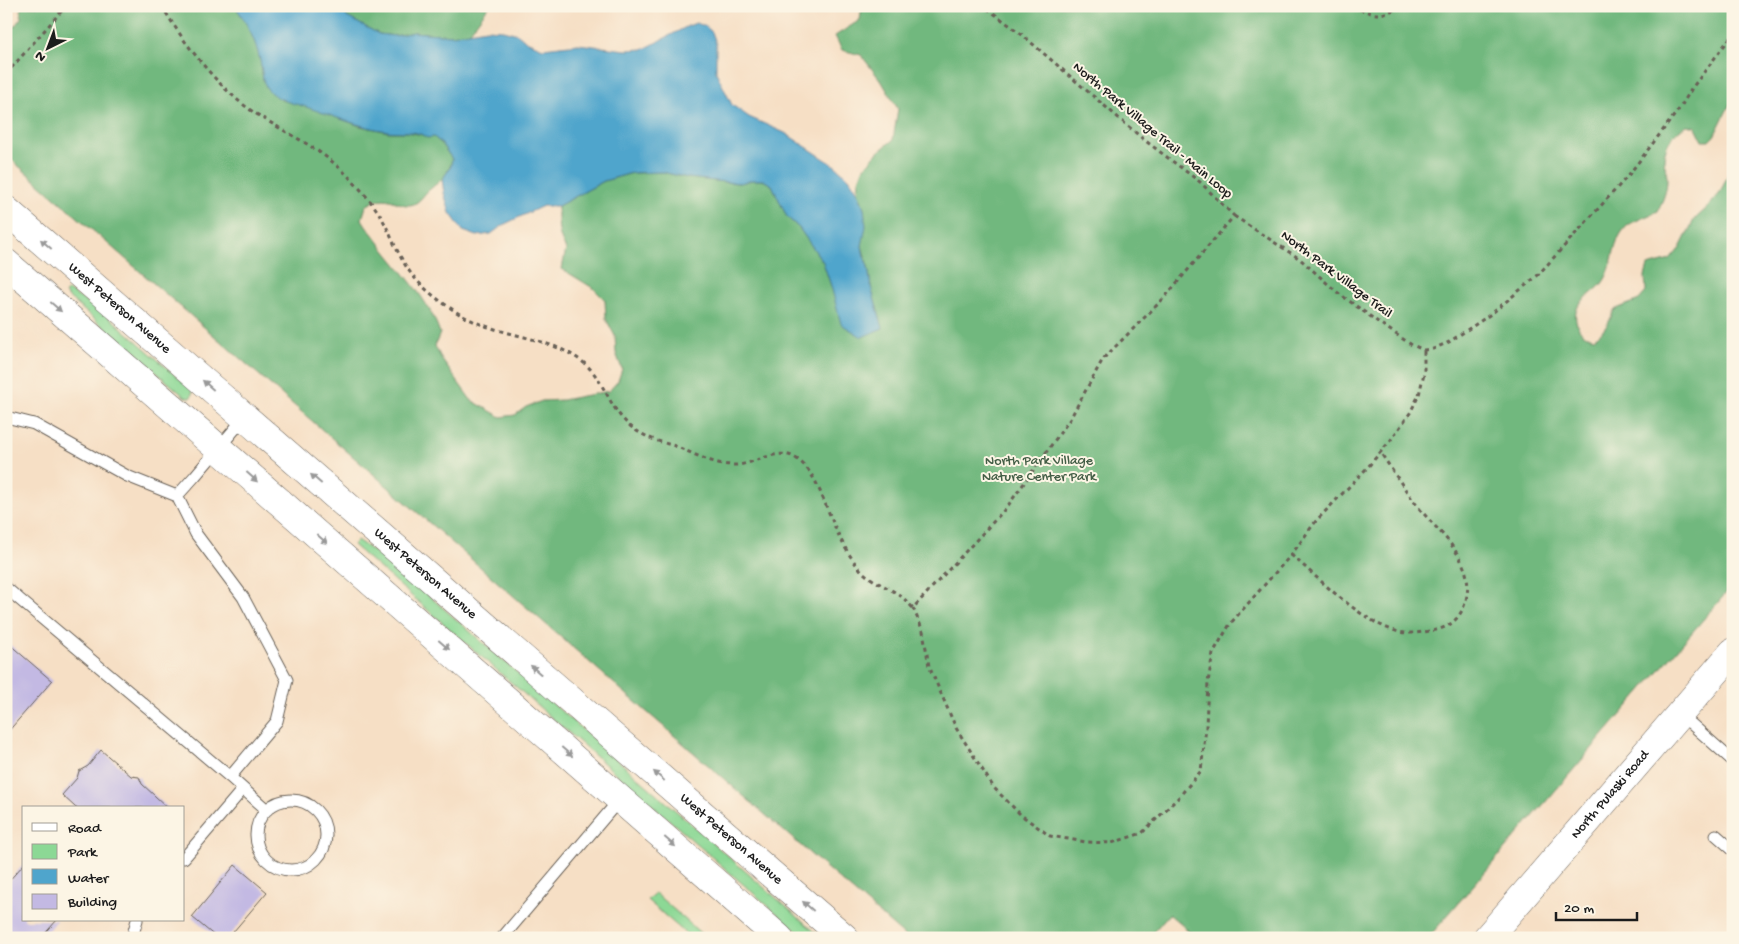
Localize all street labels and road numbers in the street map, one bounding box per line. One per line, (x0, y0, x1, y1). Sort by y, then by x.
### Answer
street label: North Park Village Trail - Main Loop (1069, 59, 1235, 203)
street label: North Park Village Trail (1277, 227, 1395, 323)
street label: West Peterson Avenue (64, 259, 175, 358)
street label: West Peterson Avenue (370, 524, 481, 624)
street label: North Pulaski Road (1567, 746, 1654, 843)
street label: West Peterson Avenue (676, 790, 787, 889)

